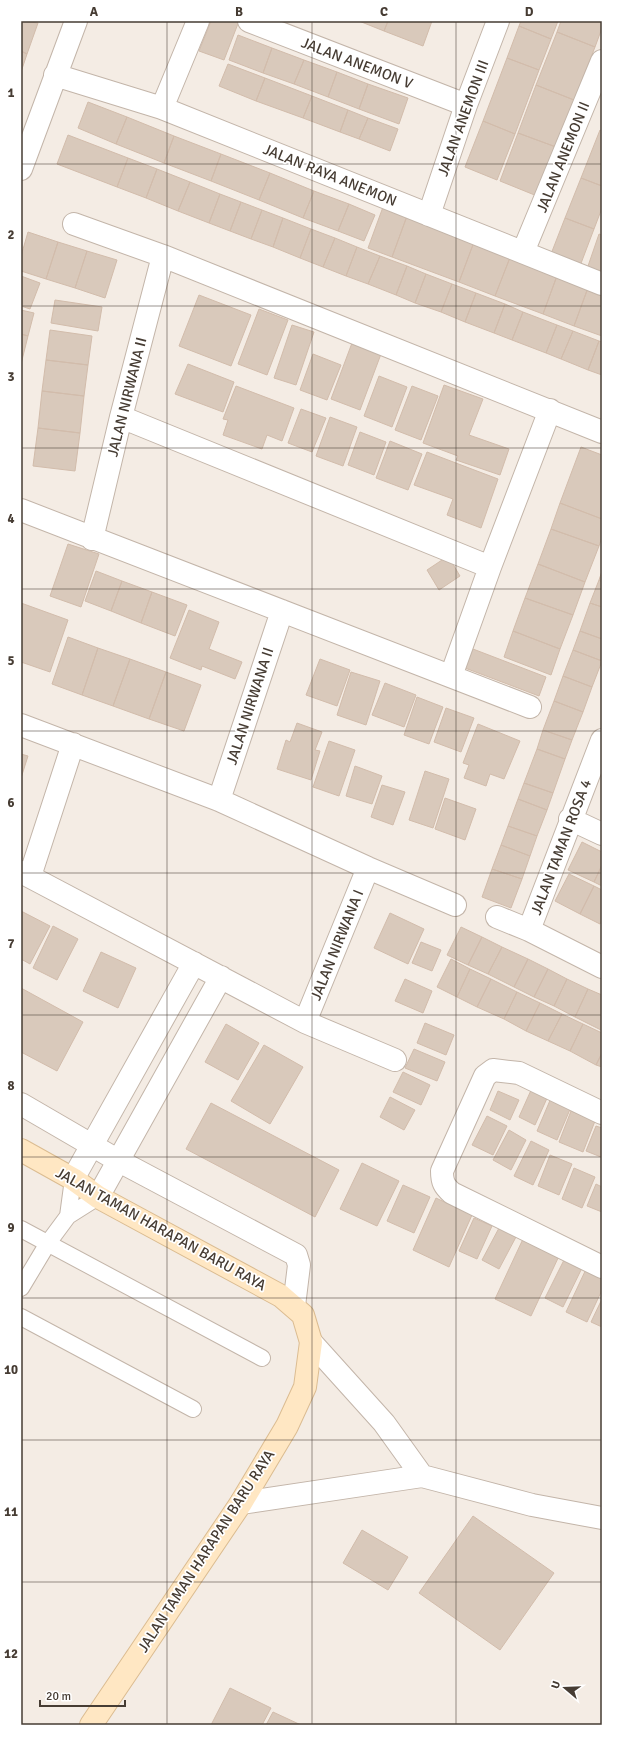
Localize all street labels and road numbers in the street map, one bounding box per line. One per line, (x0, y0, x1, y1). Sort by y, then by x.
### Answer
street label: JALAN ANEMON V (299, 33, 416, 93)
street label: JALAN ANEMON III (434, 57, 492, 179)
street label: JALAN ANEMON II (533, 99, 593, 215)
street label: JALAN RAYA ANEMON (261, 140, 399, 210)
street label: JALAN NIRWANA II (103, 335, 151, 459)
street label: JALAN NIRWANA II (223, 645, 277, 767)
street label: JALAN TAMAN ROSA 4 (527, 777, 595, 917)
street label: JALAN NIRWANA I (307, 887, 367, 1003)
street label: JALAN TAMAN HARAPAN BARU RAYA (53, 1163, 269, 1295)
street label: JALAN TAMAN HARAPAN BARU RAYA (134, 1446, 278, 1656)

